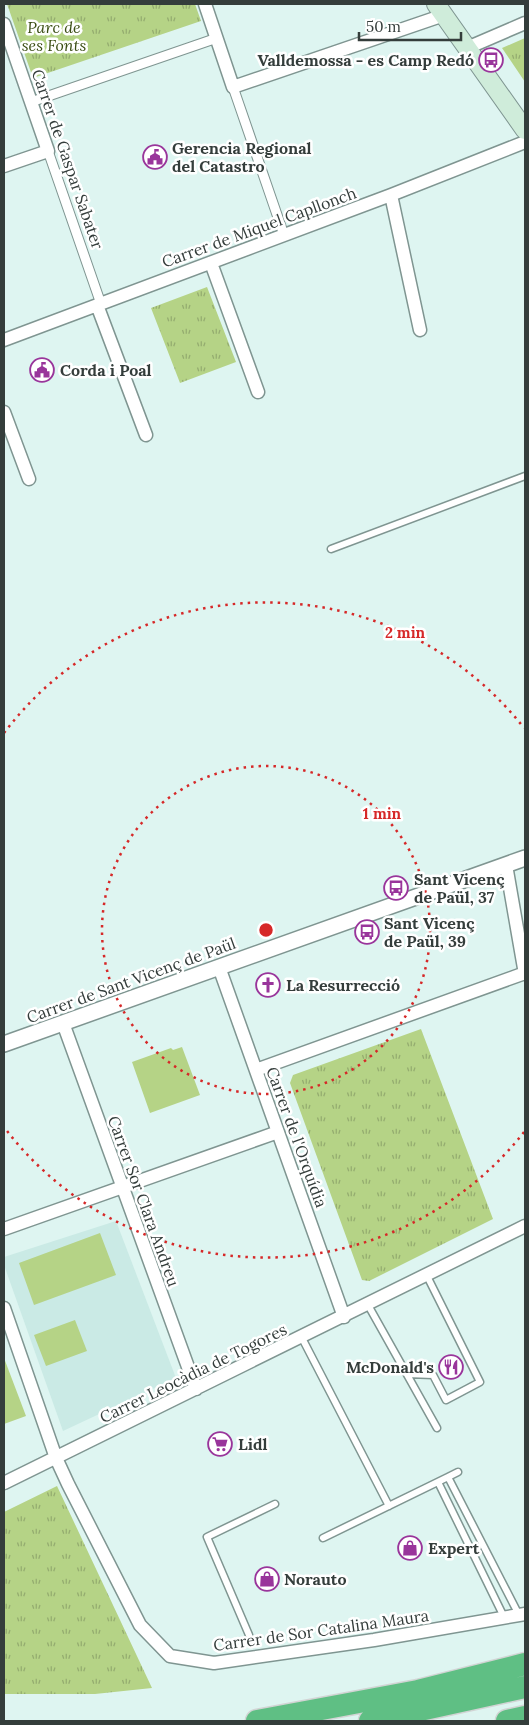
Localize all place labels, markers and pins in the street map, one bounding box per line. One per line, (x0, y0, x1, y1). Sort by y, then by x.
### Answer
bus stop icon: Valldemossa - es Camp Redó (478, 47, 504, 73)
place label: Valldemossa - es Camp Redó (257, 50, 474, 70)
place label: Gerencia Regional del Catastro (172, 138, 312, 176)
public building icon: Gerencia Regional del Catastro (142, 144, 168, 170)
public building icon: Corda i Poal (29, 357, 55, 383)
place label: Corda i Poal (60, 360, 152, 380)
place label: Sant Vicenç de Paül, 37 (414, 869, 505, 907)
bus stop icon: Sant Vicenç de Paül, 37 (383, 875, 409, 901)
place label: Sant Vicenç de Paül, 39 (384, 913, 475, 951)
bus stop icon: Sant Vicenç de Paül, 39 (354, 919, 380, 945)
centre of rings (257, 921, 275, 939)
church icon: La Resurrecció (255, 972, 281, 998)
place label: La Resurrecció (286, 975, 400, 995)
restaurant icon: McDonald's (438, 1354, 464, 1380)
place label: McDonald's (346, 1357, 434, 1377)
supermarket icon: Lidl (207, 1431, 233, 1457)
place label: Lidl (238, 1434, 267, 1454)
shop icon: Expert (397, 1535, 423, 1561)
place label: Expert (428, 1538, 480, 1558)
shop icon: Norauto (254, 1566, 280, 1592)
place label: Norauto (284, 1569, 346, 1589)

